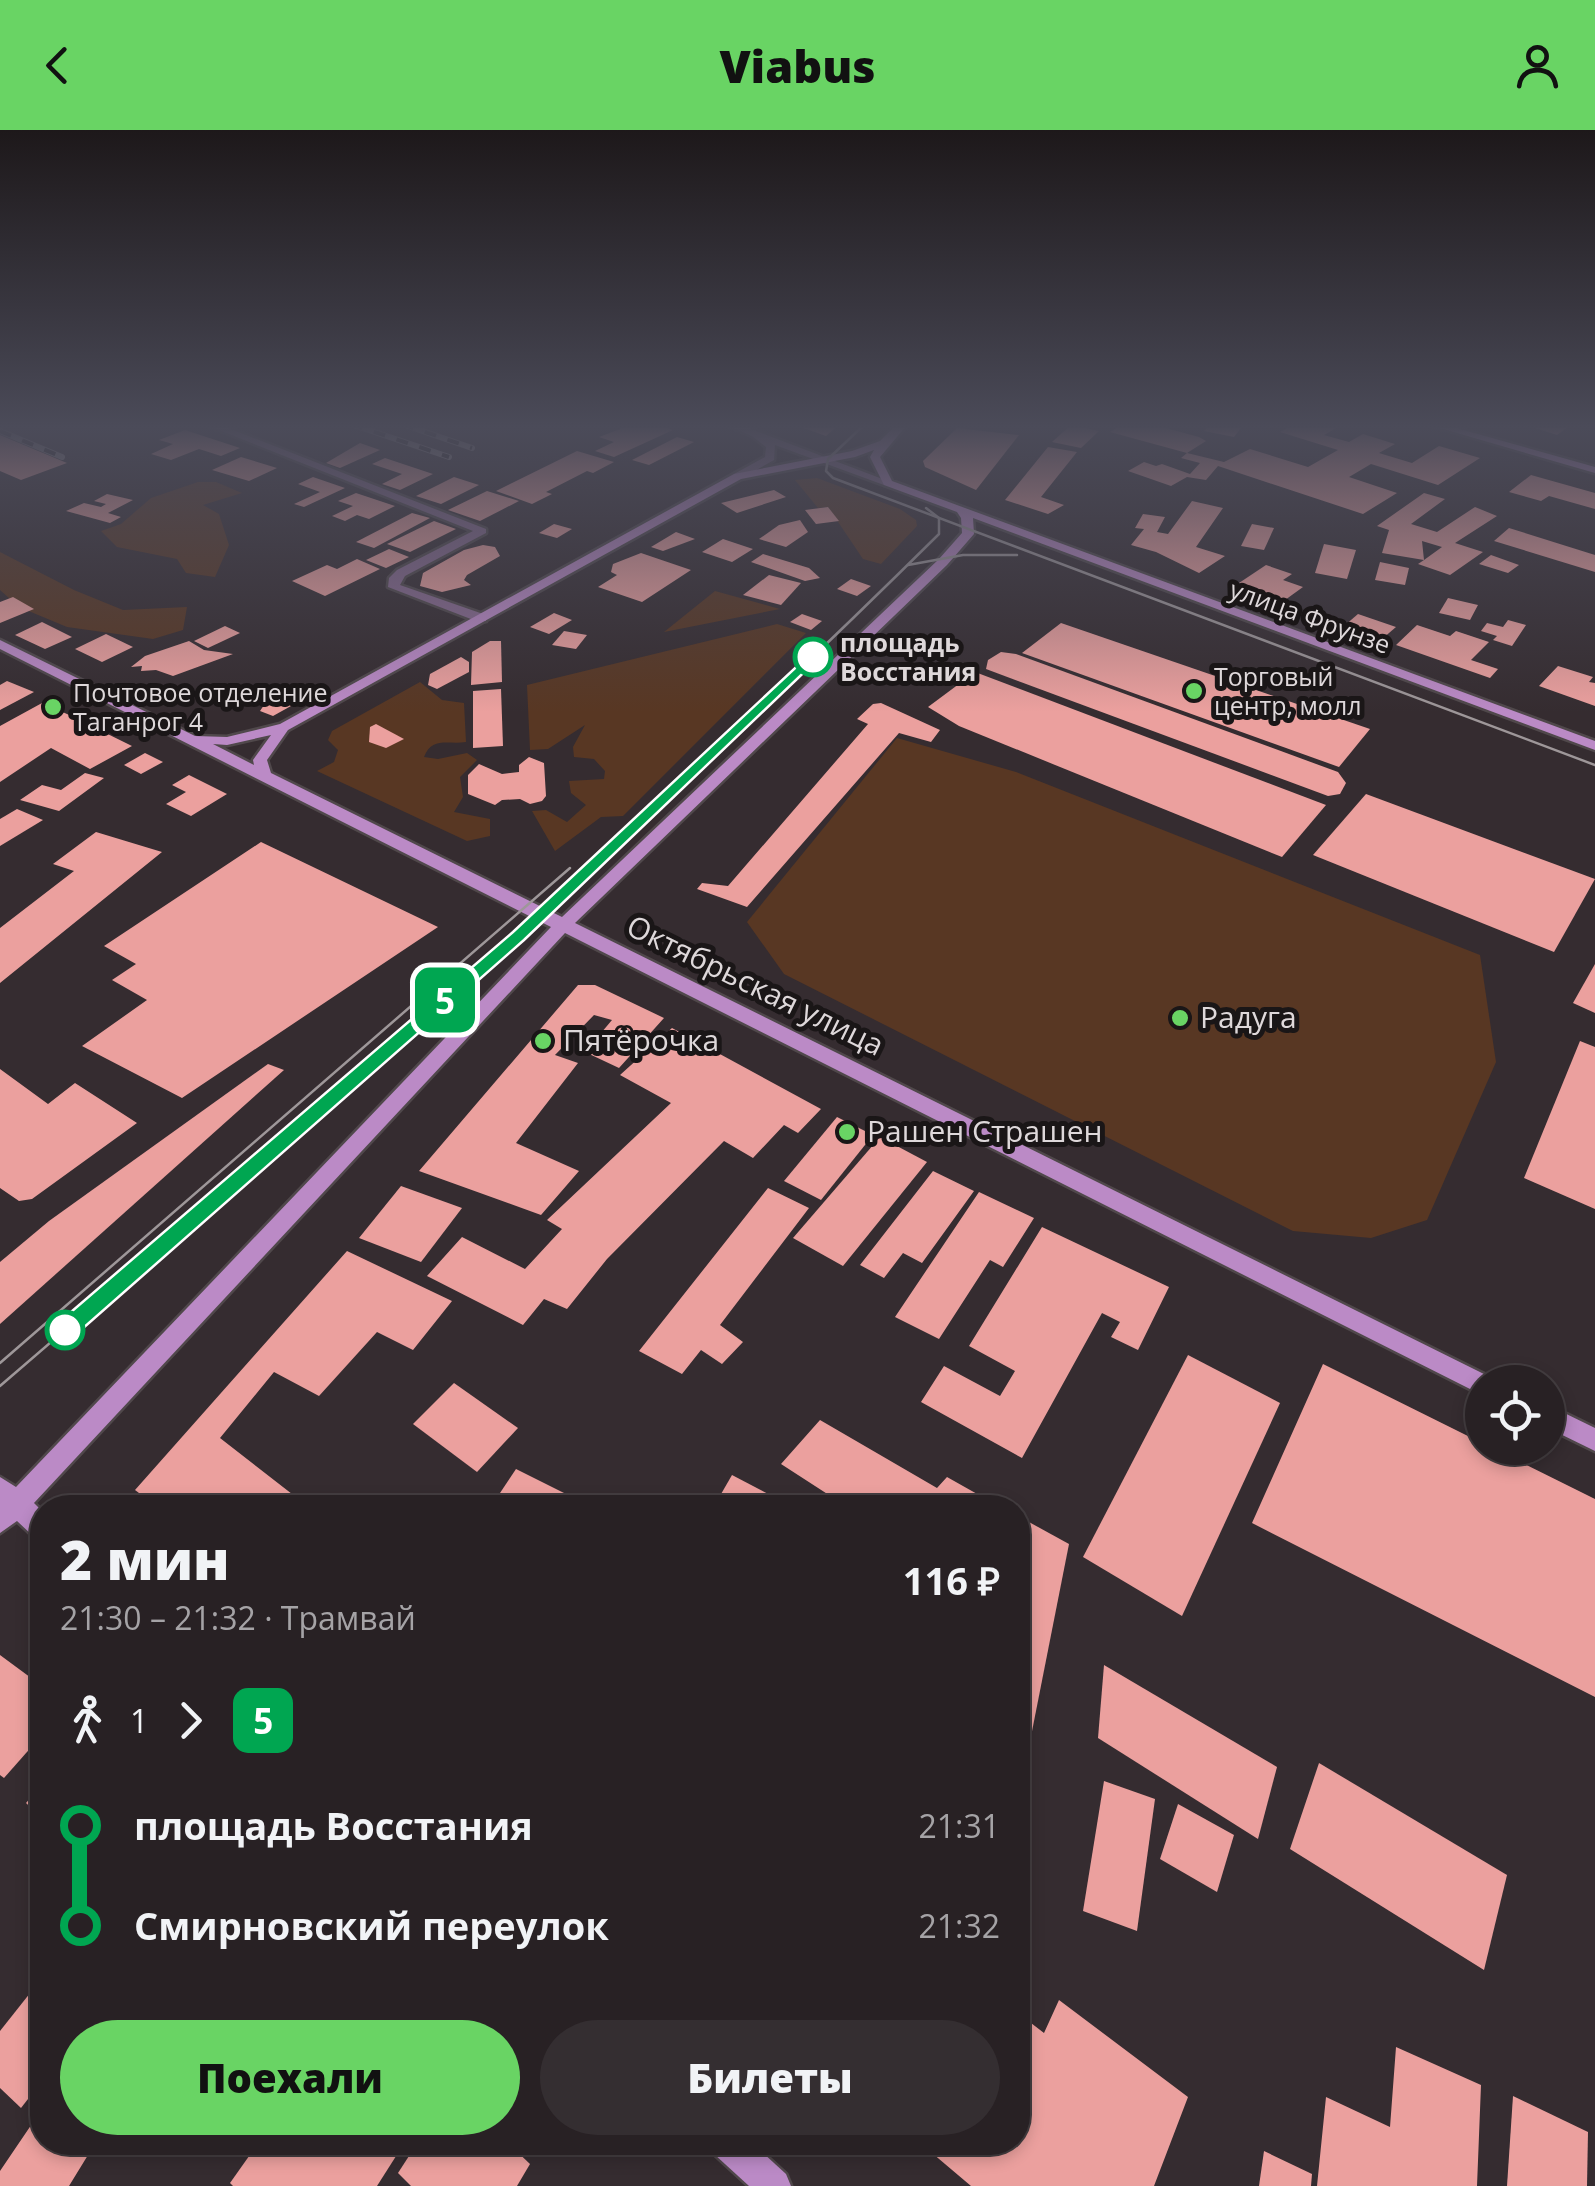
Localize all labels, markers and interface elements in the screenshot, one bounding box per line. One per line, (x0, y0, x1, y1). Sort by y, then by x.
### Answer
text: Viabus (719, 35, 876, 96)
icon: back (30, 38, 85, 93)
icon: person (1510, 38, 1565, 93)
street label: улица Фрунзе (1225, 571, 1395, 661)
place label: площадь Восстания (840, 625, 976, 688)
marker: площадь Восстания (794, 638, 832, 676)
place label: Торговый центр, молл (1214, 659, 1362, 722)
place label: Почтовое отделение Таганрог 4 (73, 675, 327, 738)
marker: Торговый центр, молл (1183, 680, 1205, 702)
marker: Почтовое отделение Таганрог 4 (42, 696, 64, 718)
street label: Октябрьская улица (620, 905, 891, 1065)
line badge: 5 (412, 968, 478, 1032)
text: 5 (435, 977, 455, 1024)
place label: Радуга (1200, 996, 1297, 1037)
marker: Радуга (1169, 1007, 1191, 1029)
place label: Пятёрочка (563, 1019, 719, 1060)
marker: Пятёрочка (532, 1030, 554, 1052)
place label: Рашен Страшен (867, 1110, 1103, 1151)
marker: Рашен Страшен (836, 1121, 858, 1143)
unlabelled marker (46, 1311, 84, 1349)
map controls (1465, 1365, 1565, 1465)
button: locate (1465, 1365, 1565, 1465)
text: 2 мин (60, 1521, 230, 1596)
text: 116 ₽ (903, 1554, 1000, 1606)
text: 21:30 – 21:32 · Трамвай (60, 1596, 416, 1639)
icon: walk (60, 1693, 115, 1748)
icon: forward (163, 1693, 218, 1748)
text: 5 (253, 1697, 273, 1744)
text: 1 (130, 1699, 148, 1742)
text: площадь Восстания (134, 1799, 533, 1851)
text: 21:31 (918, 1804, 1000, 1847)
text: Смирновский переулок (134, 1899, 609, 1951)
text: 21:32 (918, 1904, 1000, 1947)
button: Поехали (60, 2020, 520, 2135)
button: Билеты (540, 2020, 1000, 2135)

